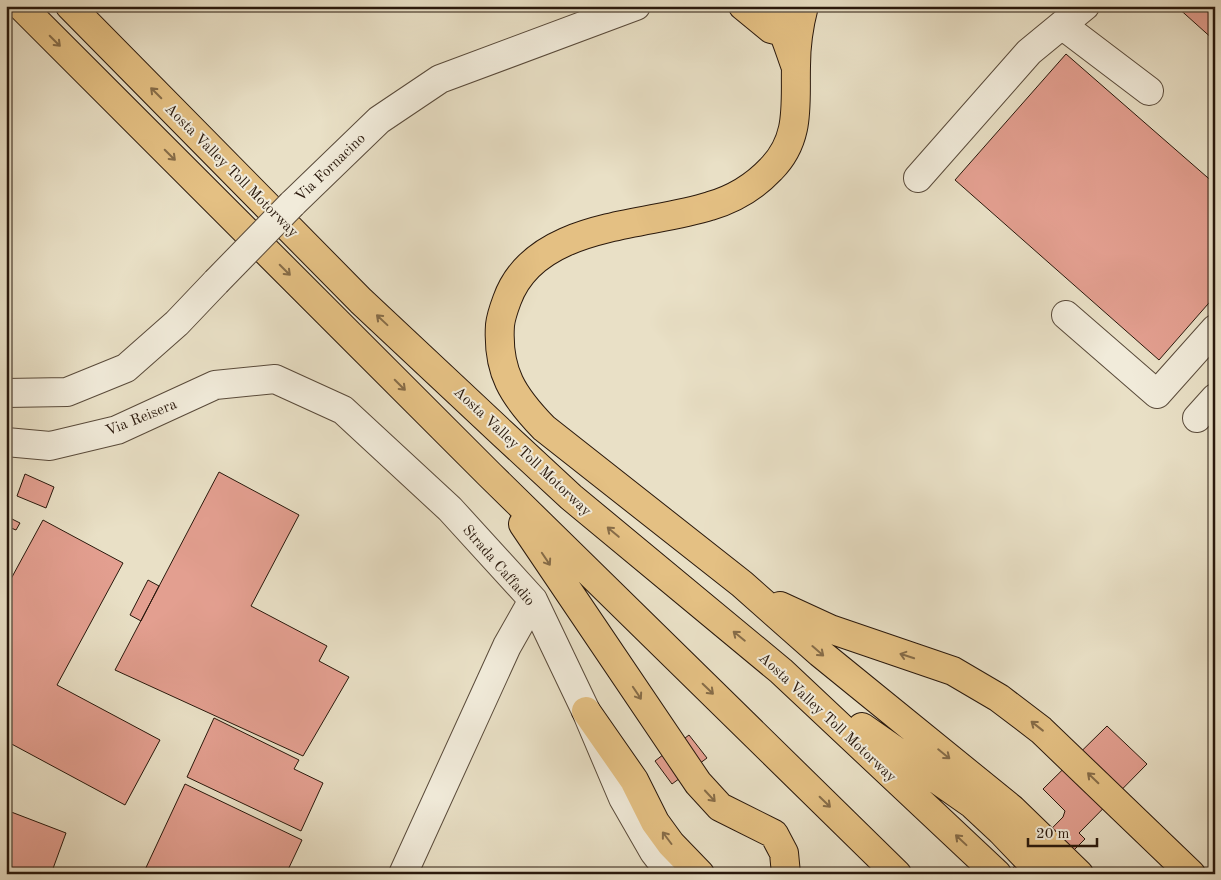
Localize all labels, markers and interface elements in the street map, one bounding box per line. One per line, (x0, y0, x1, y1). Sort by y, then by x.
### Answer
one-way arrow (49, 35, 61, 47)
one-way arrow (150, 87, 162, 100)
street label: Aosta Valley Toll Motorway (161, 101, 301, 241)
street label: Via Fornacino (293, 131, 369, 205)
one-way arrow (164, 149, 176, 162)
one-way arrow (279, 264, 291, 276)
one-way arrow (376, 314, 388, 326)
one-way arrow (394, 379, 406, 391)
street label: Aosta Valley Toll Motorway (450, 385, 594, 520)
street label: Via Reisera (104, 397, 180, 439)
street label: Strada Caffadio (459, 523, 537, 609)
one-way arrow (607, 527, 620, 538)
one-way arrow (542, 551, 552, 565)
one-way arrow (732, 631, 745, 642)
one-way arrow (811, 646, 824, 657)
street label: Aosta Valley Toll Motorway (755, 651, 899, 786)
one-way arrow (899, 651, 915, 660)
one-way arrow (702, 683, 715, 695)
one-way arrow (632, 686, 642, 700)
one-way arrow (1031, 721, 1044, 732)
one-way arrow (937, 748, 950, 759)
one-way arrow (1087, 772, 1099, 785)
one-way arrow (704, 790, 716, 803)
one-way arrow (818, 796, 830, 808)
scale bar (1028, 815, 1097, 847)
text: 20 m (1036, 827, 1070, 842)
one-way arrow (662, 831, 672, 845)
one-way arrow (955, 834, 968, 846)

